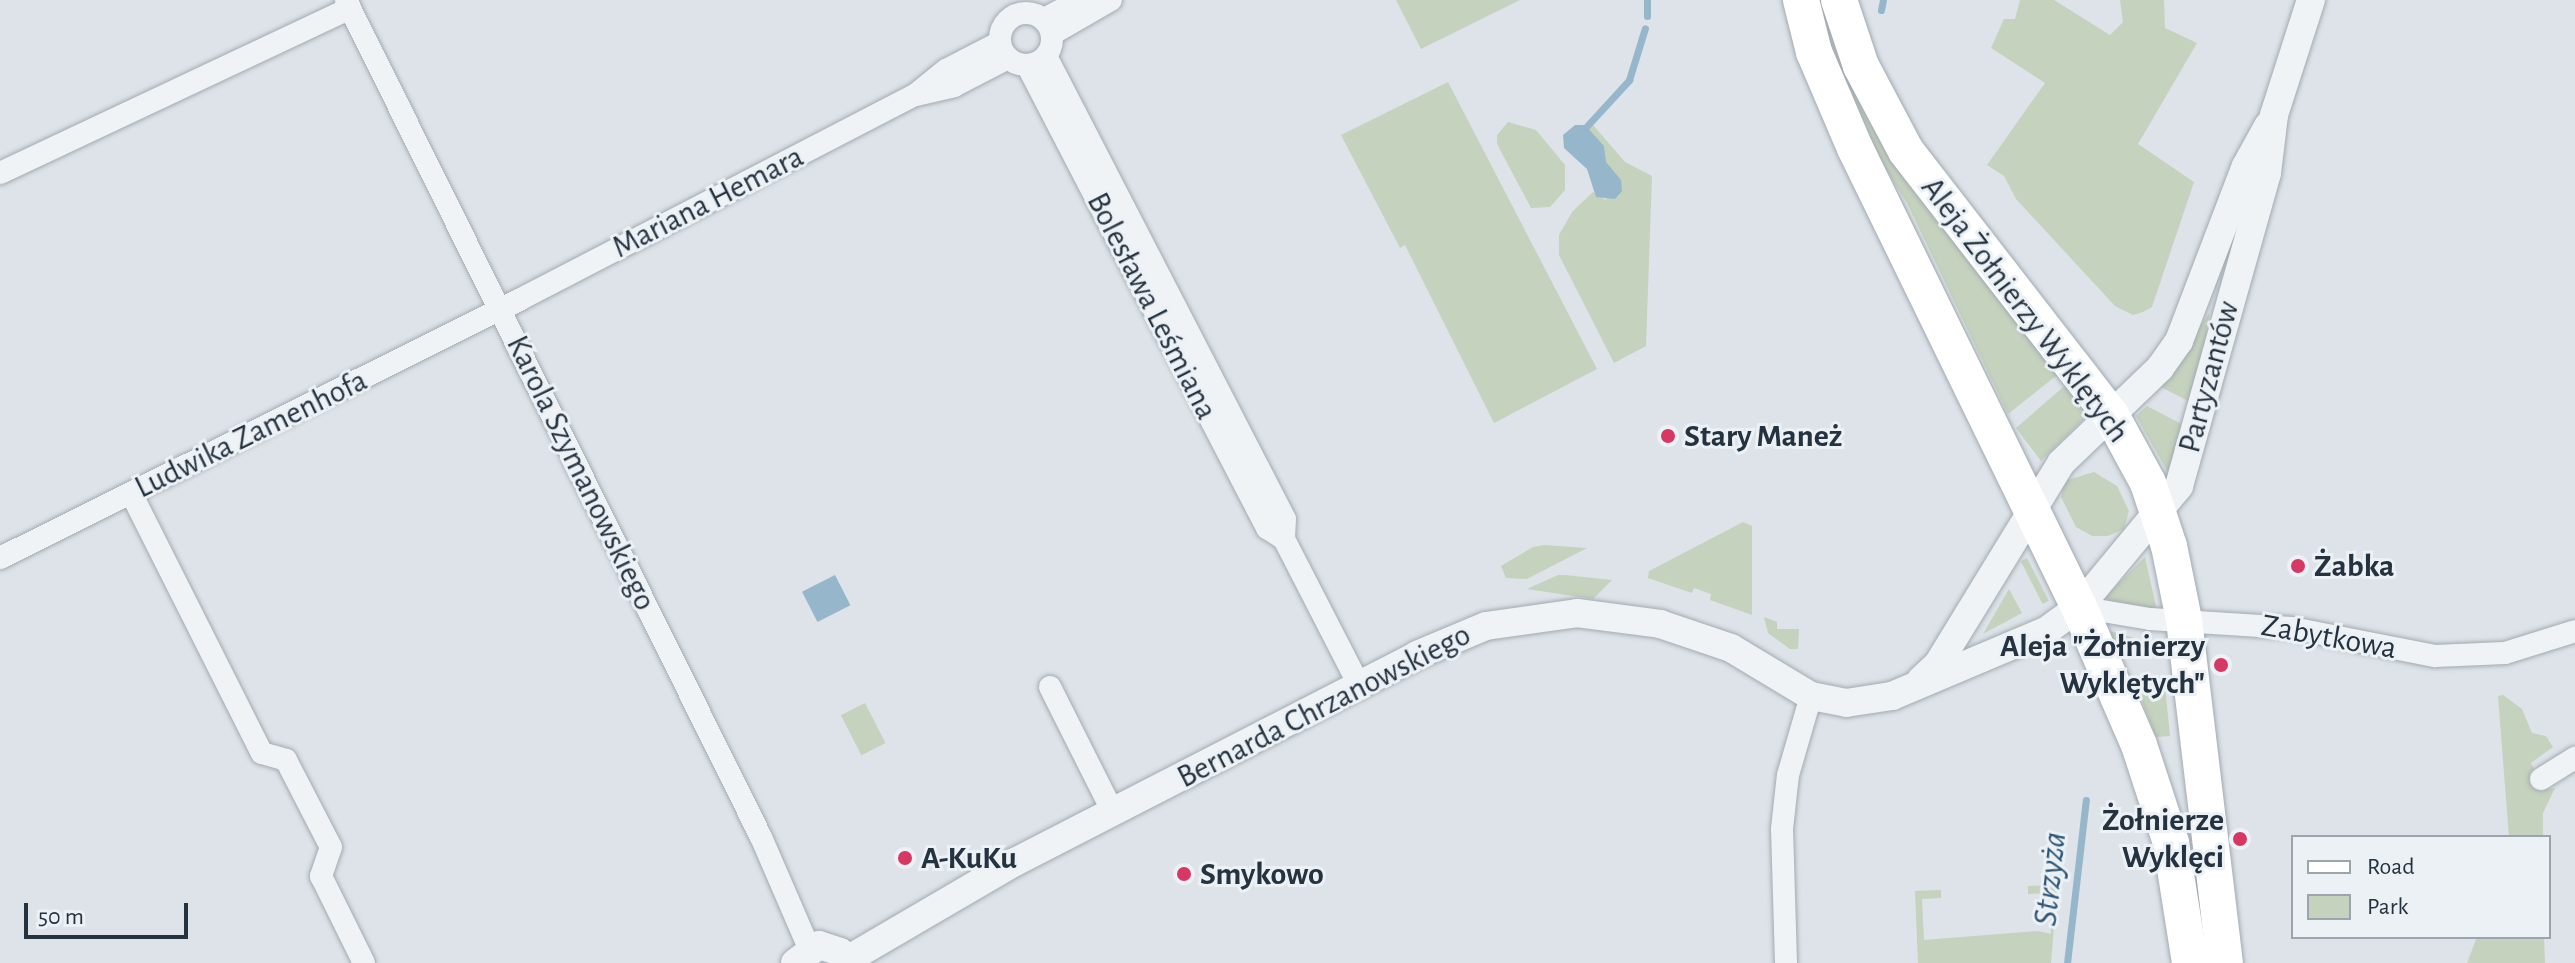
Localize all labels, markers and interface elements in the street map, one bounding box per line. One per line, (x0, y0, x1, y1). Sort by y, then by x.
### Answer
street label: Mariana Hemara (606, 137, 810, 267)
street label: Aleja Żołnierzy Wyklętych (1913, 170, 2137, 450)
street label: Bolesława Leśmiana (1078, 186, 1226, 426)
street label: Partyzantów (2170, 297, 2248, 457)
street label: Karola Szymanowskiego (498, 329, 664, 617)
street label: Ludwika Zamenhofa (129, 361, 373, 507)
place label: Stary Maneż (1684, 417, 1842, 455)
marker: Stary Maneż (1659, 427, 1677, 445)
place label: Żabka (2314, 547, 2394, 585)
marker: Żabka (2289, 557, 2307, 575)
street label: Zabytkowa (2258, 606, 2400, 668)
street label: Bernarda Chrzanowskiego (1171, 615, 1477, 797)
place label: Aleja "Żołnierzy Wyklętych" (2000, 628, 2205, 703)
marker: Aleja "Żołnierzy Wyklętych" (2212, 656, 2230, 674)
place label: Żołnierze Wyklęci (2102, 802, 2224, 877)
water label: Strzyża (2026, 830, 2076, 928)
marker: Żołnierze Wyklęci (2231, 830, 2249, 848)
legend (2291, 835, 2551, 939)
place label: A-KuKu (921, 839, 1017, 877)
marker: A-KuKu (896, 849, 914, 867)
place label: Smykowo (1200, 855, 1324, 893)
text: Road (2367, 855, 2415, 879)
marker: Smykowo (1175, 865, 1193, 883)
scale bar (28, 887, 192, 937)
text: Park (2367, 895, 2408, 919)
text: 50 m (38, 905, 84, 929)

